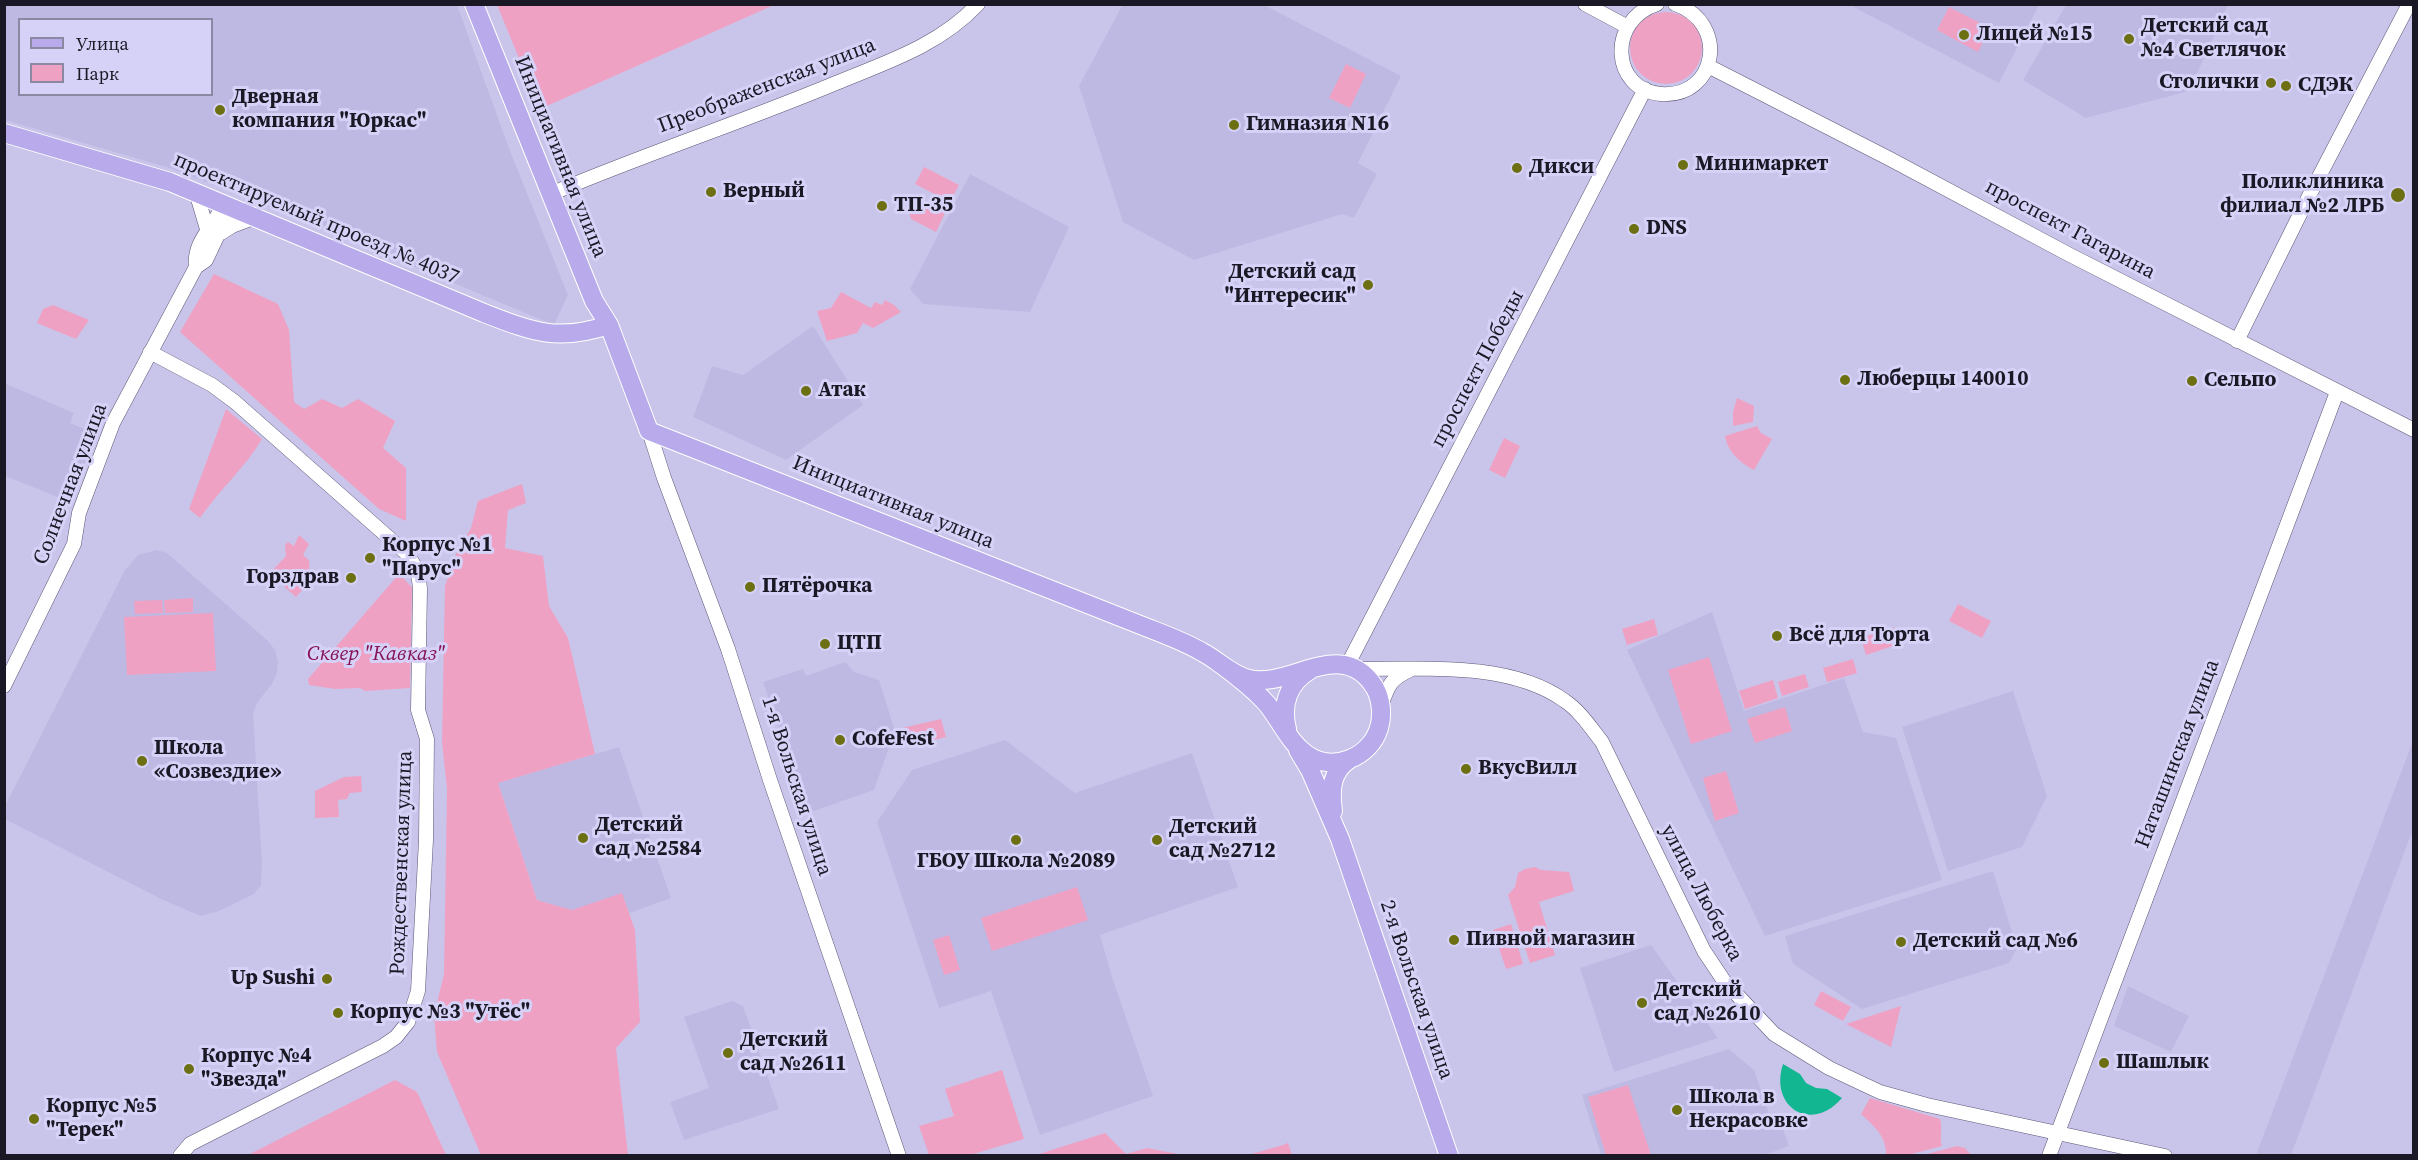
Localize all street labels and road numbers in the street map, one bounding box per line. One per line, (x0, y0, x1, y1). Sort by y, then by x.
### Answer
street label: Преображенская улица (655, 33, 879, 139)
street label: Инициативная улица (508, 53, 612, 261)
street label: проектируемый проезд № 4037 (170, 147, 462, 291)
street label: проспект Гагарина (1981, 175, 2159, 285)
street label: проспект Победы (1426, 286, 1530, 452)
street label: Солнечная улица (29, 400, 113, 568)
street label: Инициативная улица (789, 451, 997, 555)
street label: Наташинская улица (2130, 656, 2226, 852)
street label: 1-я Вольская улица (755, 693, 837, 879)
street label: Рождественская улица (385, 750, 419, 976)
street label: улица Люберка (1654, 820, 1748, 966)
street label: 2-я Вольская улица (1374, 897, 1458, 1083)

